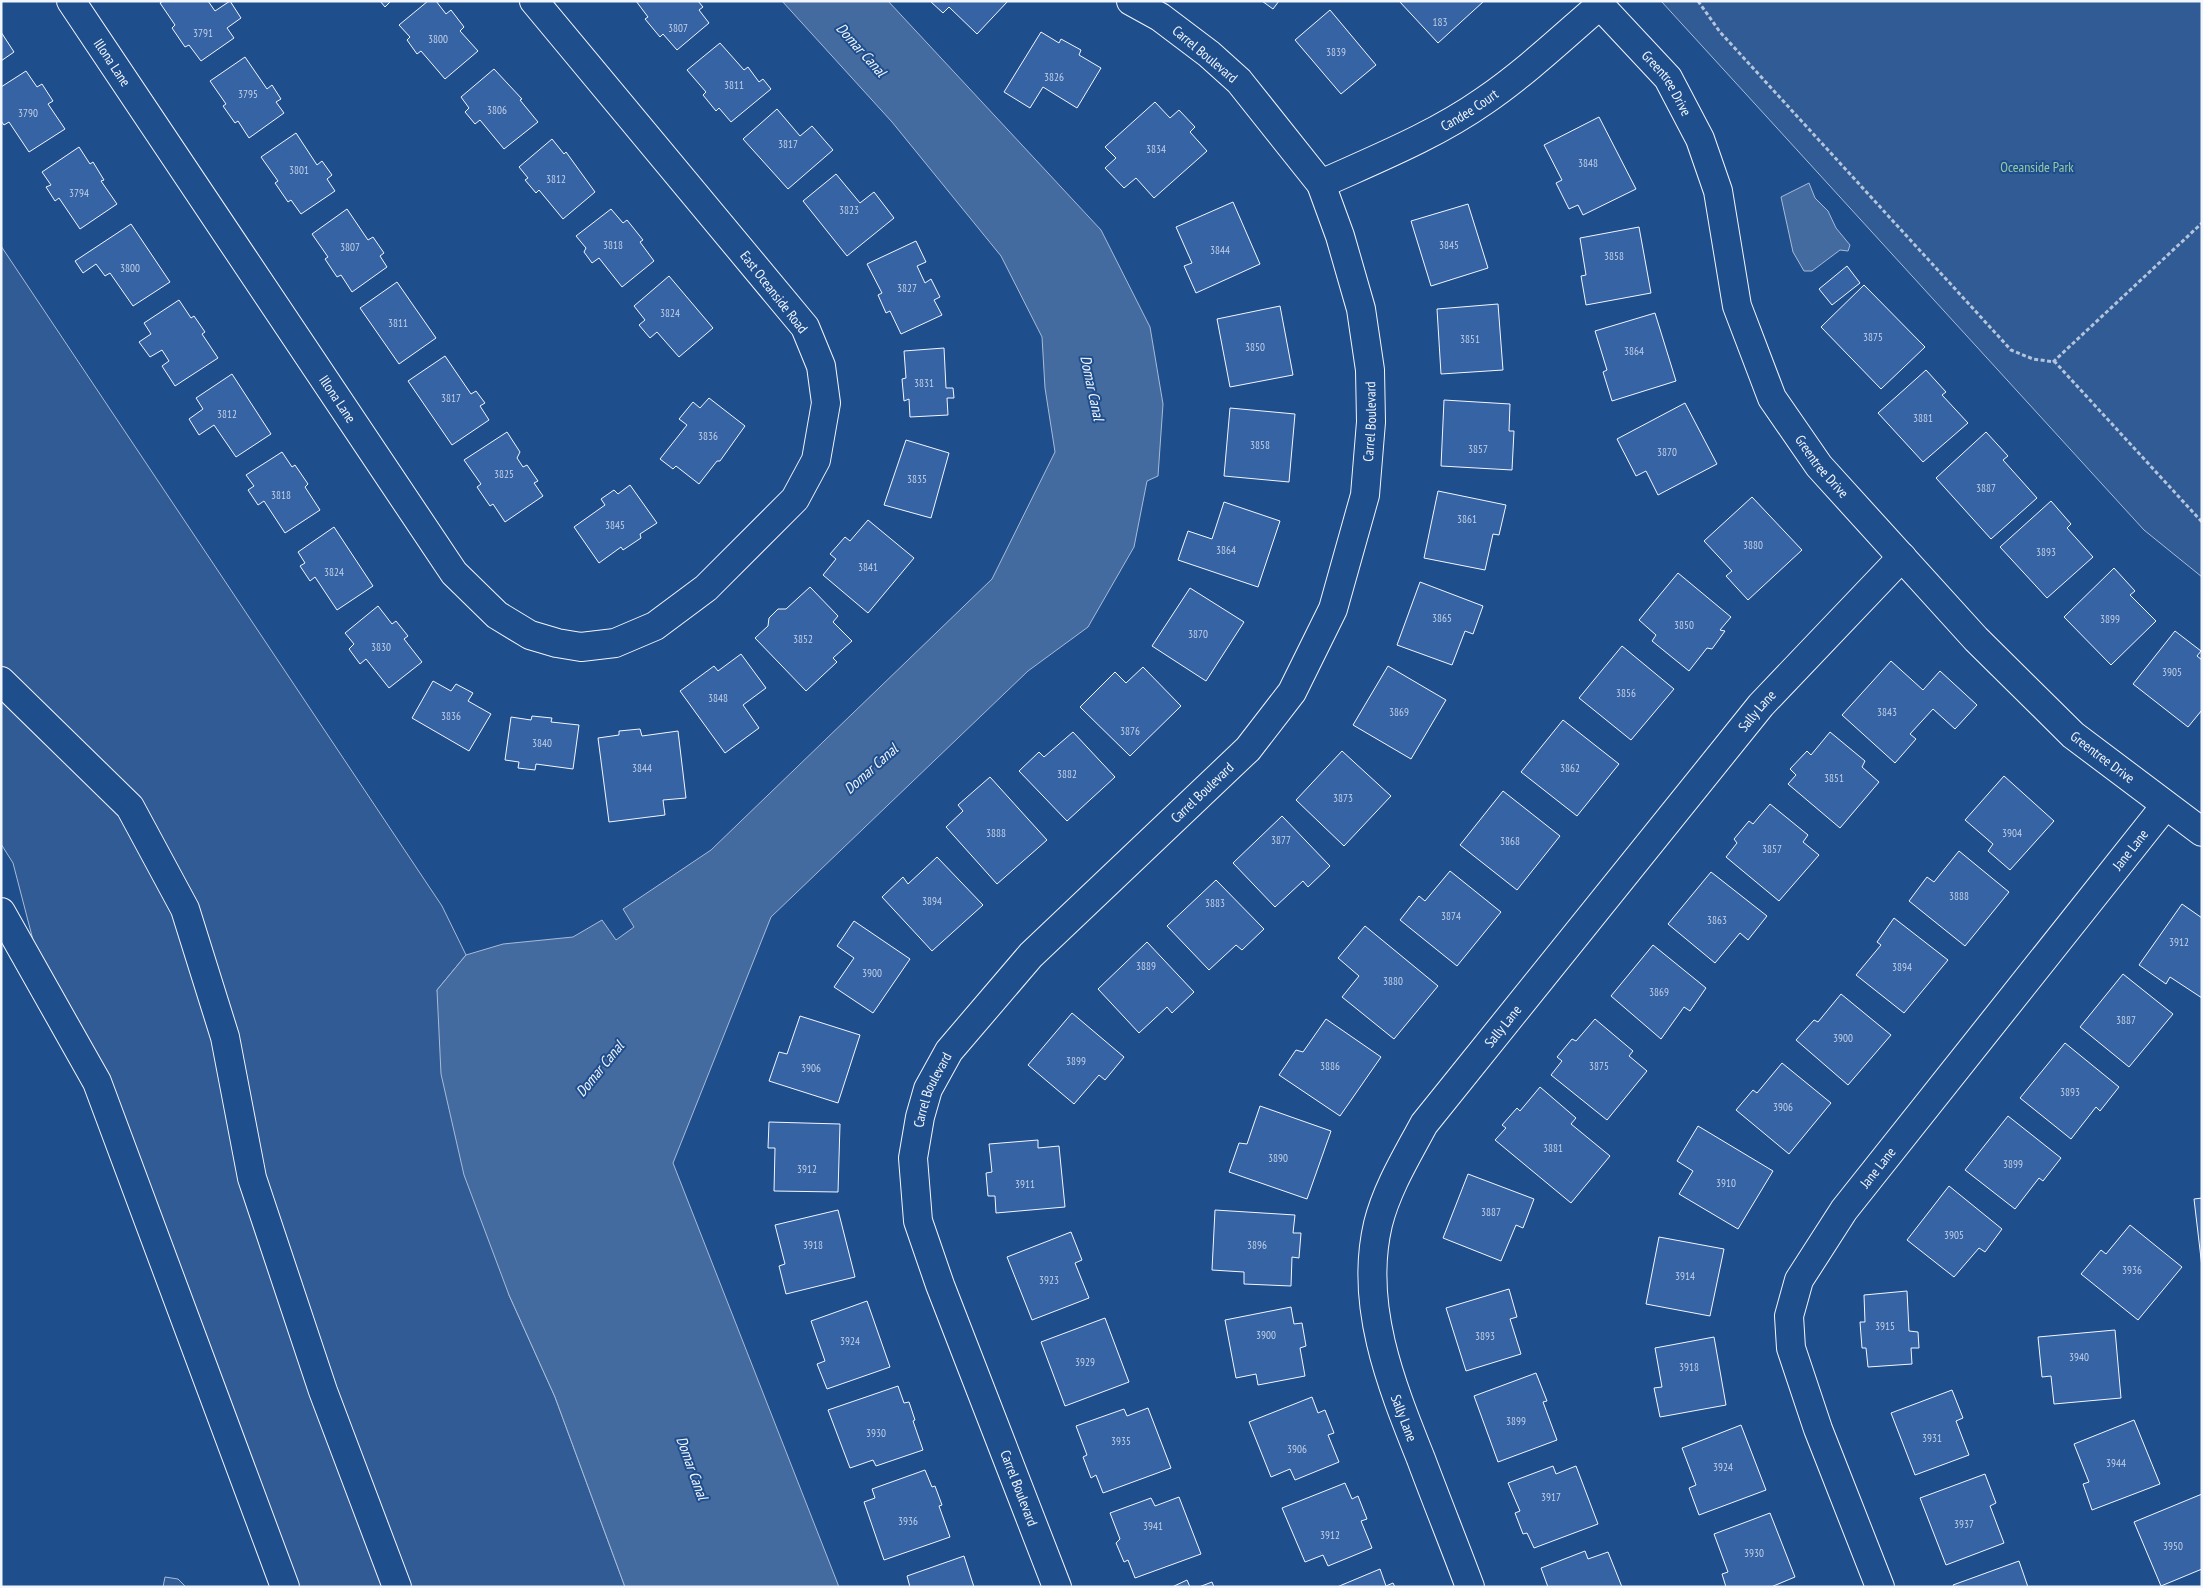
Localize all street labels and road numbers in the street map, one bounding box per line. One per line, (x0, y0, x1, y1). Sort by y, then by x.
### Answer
street label: Carrel Boulevard (1169, 21, 1241, 87)
street label: Illona Lane (90, 35, 135, 90)
street label: Greentree Drive (1638, 47, 1695, 119)
street label: Candee Court (1437, 85, 1502, 135)
street label: East Oceanside Road (736, 247, 812, 337)
street label: Illona Lane (315, 372, 360, 427)
street label: Carrel Boulevard (1359, 381, 1380, 462)
street label: Greentree Drive (1791, 431, 1853, 502)
street label: Sally Lane (1734, 686, 1780, 735)
street label: Greentree Drive (2067, 727, 2138, 787)
street label: Carrel Boulevard (1167, 759, 1237, 827)
street label: Jane Lane (2108, 825, 2152, 874)
street label: Sally Lane (1480, 1001, 1525, 1051)
street label: Carrel Boulevard (909, 1049, 956, 1129)
street label: Jane Lane (1855, 1143, 1900, 1192)
street label: Sally Lane (1387, 1392, 1421, 1444)
street label: Carrel Boulevard (996, 1447, 1042, 1529)

